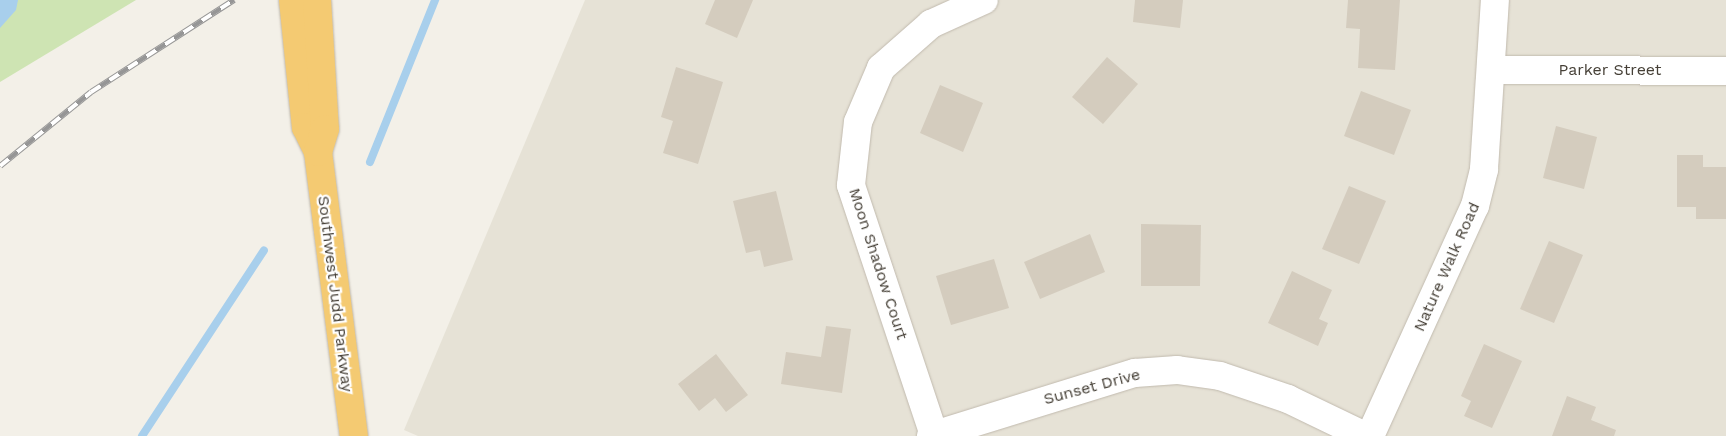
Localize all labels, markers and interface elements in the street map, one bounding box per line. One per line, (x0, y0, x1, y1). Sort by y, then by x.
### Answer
street label: Parker Street (1558, 60, 1662, 80)
street label: Moon Shadow Court (844, 186, 912, 342)
street label: Southwest Judd Parkway (313, 195, 357, 393)
street label: Nature Walk Road (1410, 199, 1484, 335)
street label: Sunset Drive (1042, 365, 1142, 409)

